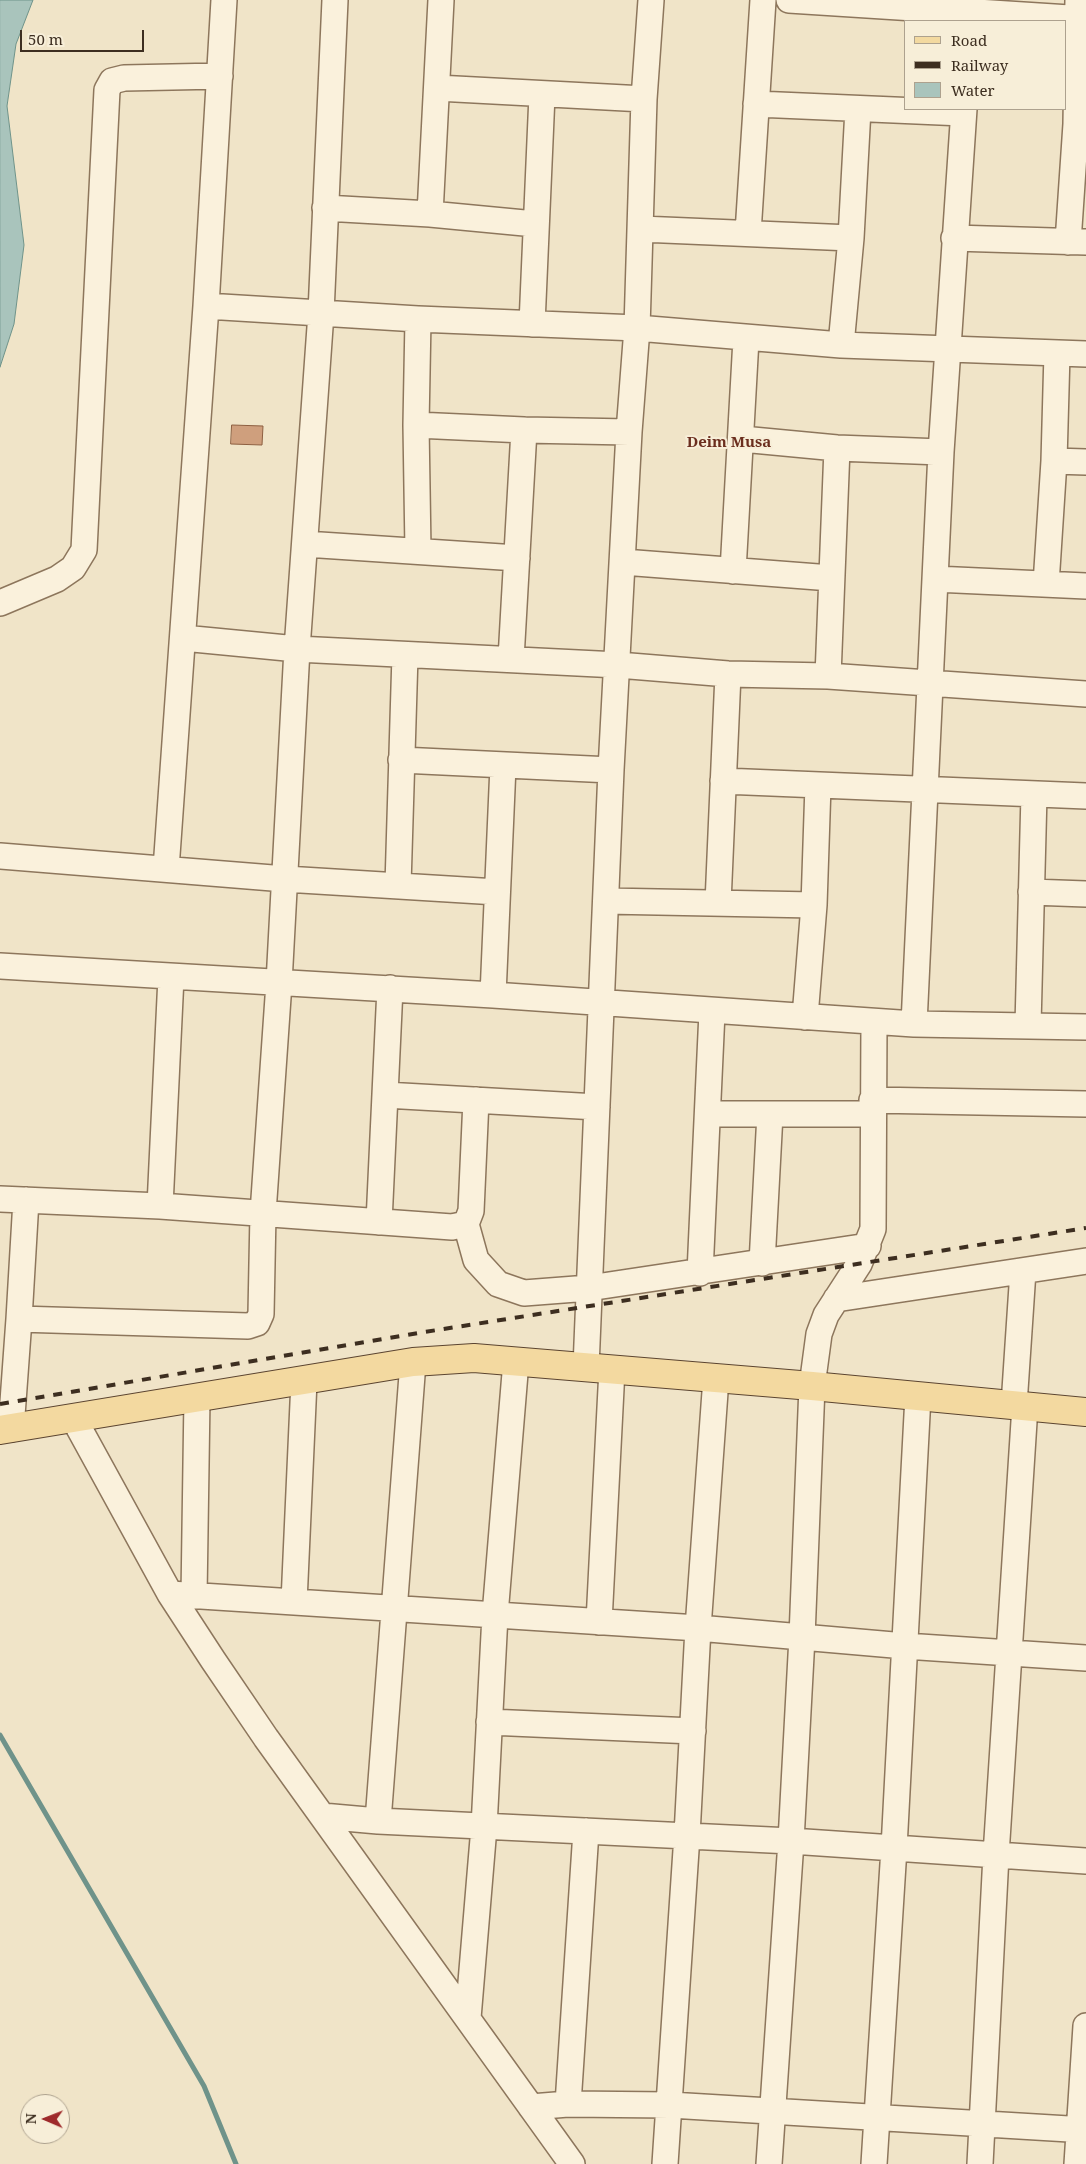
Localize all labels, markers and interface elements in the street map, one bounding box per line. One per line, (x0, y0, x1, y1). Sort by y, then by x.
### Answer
scale bar (22, 20, 146, 52)
legend (904, 20, 1066, 110)
text: 50 m (28, 29, 63, 49)
text: Road (951, 30, 987, 50)
text: Railway (951, 55, 1008, 75)
text: Water (951, 80, 994, 100)
district label: Deim Musa (687, 434, 771, 452)
north arrow (20, 2094, 70, 2144)
text: N (21, 2113, 40, 2124)

